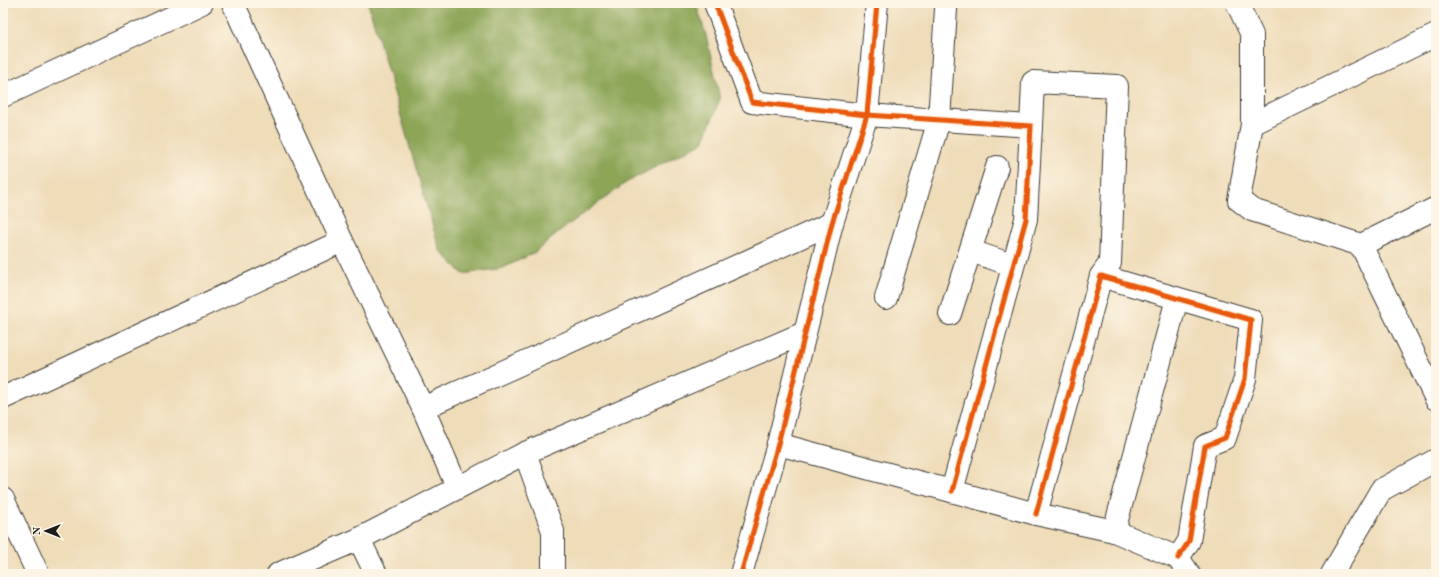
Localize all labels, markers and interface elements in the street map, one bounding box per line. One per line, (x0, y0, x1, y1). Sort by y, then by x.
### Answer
north arrow (26, 511, 66, 551)
text: N (32, 526, 43, 535)

